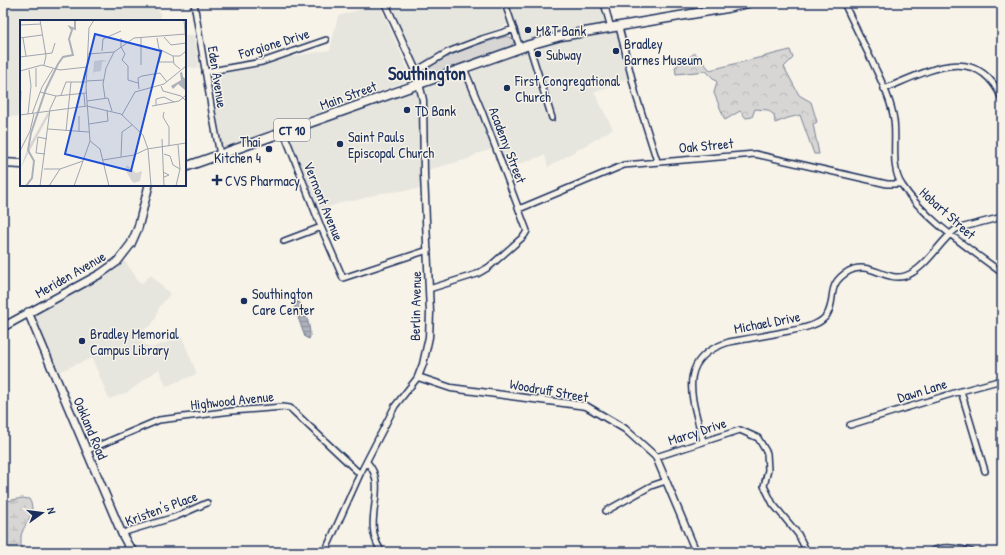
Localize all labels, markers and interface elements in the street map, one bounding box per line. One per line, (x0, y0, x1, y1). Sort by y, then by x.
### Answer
inset map (20, 20, 186, 186)
place label: M&T Bank (536, 21, 586, 40)
street label: Forgione Drive (235, 23, 312, 64)
marker: M&T Bank (523, 25, 533, 35)
place label: Bradley Barnes Museum (624, 34, 703, 69)
street label: Eden Avenue (204, 45, 232, 110)
place label: Subway (546, 45, 582, 65)
marker: Bradley Barnes Museum (611, 46, 621, 56)
marker: Subway (533, 49, 543, 59)
district label: Southington (388, 61, 466, 87)
place label: First Congregational Church (514, 71, 620, 106)
street label: Main Street (317, 76, 379, 114)
marker: First Congregational Church (502, 83, 512, 93)
place label: TD Bank (415, 101, 456, 120)
street label: Academy Street (484, 104, 531, 186)
marker: TD Bank (402, 105, 412, 115)
road number: CT 10 (274, 119, 310, 141)
place label: Saint Pauls Episcopal Church (348, 127, 434, 163)
place label: Thai Kitchen 4 (214, 132, 261, 167)
street label: Oak Street (678, 133, 734, 157)
marker: Saint Pauls Episcopal Church (335, 139, 345, 149)
marker: Thai Kitchen 4 (264, 144, 274, 154)
street label: Vermont Avenue (299, 159, 349, 244)
place label: CVS Pharmacy (225, 171, 300, 191)
marker: CVS Pharmacy (212, 175, 222, 185)
street label: Hobart Street (916, 183, 980, 243)
street label: Meriden Avenue (31, 246, 109, 302)
street label: Berlin Avenue (405, 270, 425, 341)
place label: Southington Care Center (252, 284, 315, 319)
marker: Southington Care Center (239, 296, 249, 306)
street label: Michael Drive (732, 306, 802, 338)
place label: Bradley Memorial Campus Library (90, 324, 179, 360)
marker: Bradley Memorial Campus Library (77, 336, 87, 346)
street label: Dawn Lane (895, 373, 949, 407)
street label: Woodruff Street (508, 374, 590, 406)
street label: Highwood Avenue (189, 386, 275, 415)
street label: Oakland Road (69, 394, 113, 463)
street label: Marcy Drive (665, 413, 729, 450)
street label: Kristen's Place (122, 486, 200, 530)
north arrow (22, 493, 62, 533)
text: N (44, 506, 59, 515)

